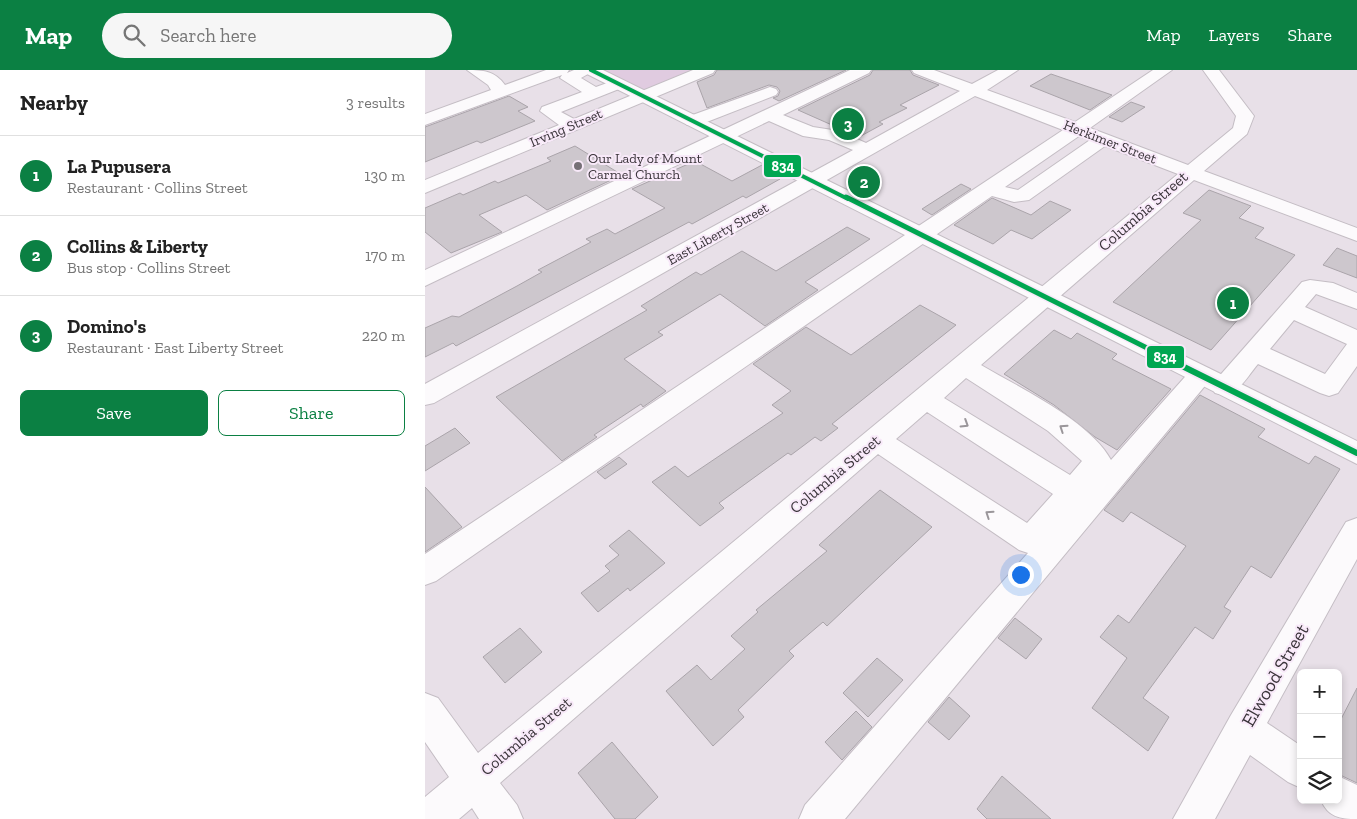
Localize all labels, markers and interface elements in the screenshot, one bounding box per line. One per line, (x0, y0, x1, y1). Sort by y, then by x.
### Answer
search box (102, 13, 452, 58)
text: Map (25, 21, 72, 50)
icon: search (120, 21, 148, 49)
text: Search here (160, 24, 257, 47)
text: Map (1146, 24, 1181, 46)
text: Layers (1209, 24, 1260, 46)
text: Share (1288, 24, 1332, 46)
text: Nearby (20, 90, 88, 115)
text: 3 results (346, 93, 405, 112)
street label: Irving Street (527, 105, 606, 151)
pin: 3 (832, 105, 864, 143)
street label: Herkimer Street (1061, 116, 1160, 168)
place label: Our Lady of Mount Carmel Church (588, 150, 703, 183)
line badge: 834 (763, 154, 802, 178)
text: La Pupusera (67, 155, 171, 178)
text: 834 (772, 158, 795, 175)
marker: Our Lady of Mount Carmel Church (572, 160, 584, 172)
pin: 2 (848, 163, 880, 201)
text: 1 (33, 166, 39, 185)
text: 130 m (364, 166, 405, 185)
street label: Columbia Street (1094, 167, 1192, 255)
text: Restaurant · Collins Street (67, 178, 248, 197)
street label: East Liberty Street (664, 199, 772, 269)
text: Collins & Liberty (67, 235, 208, 258)
text: 2 (32, 246, 40, 265)
text: 170 m (365, 246, 405, 265)
text: Bus stop · Collins Street (67, 258, 231, 277)
pin: 1 (1217, 284, 1249, 322)
text: Domino's (67, 315, 146, 338)
text: 3 (32, 326, 40, 345)
text: 220 m (362, 326, 405, 345)
text: Restaurant · East Liberty Street (67, 338, 283, 357)
line badge: 834 (1146, 345, 1185, 369)
text: 834 (1154, 349, 1177, 366)
button: Save (20, 390, 208, 436)
button: Share (218, 390, 405, 436)
one-way arrow (960, 418, 969, 428)
one-way arrow (1059, 425, 1069, 434)
street label: Columbia Street (786, 431, 884, 517)
one-way arrow (985, 511, 995, 520)
your location (1008, 562, 1034, 588)
street label: Elwood Street (1236, 620, 1314, 730)
map controls (1297, 669, 1342, 804)
button: + (1297, 669, 1342, 714)
street label: Columbia Street (477, 693, 575, 779)
button: − (1297, 714, 1342, 759)
button: layers (1297, 759, 1342, 804)

